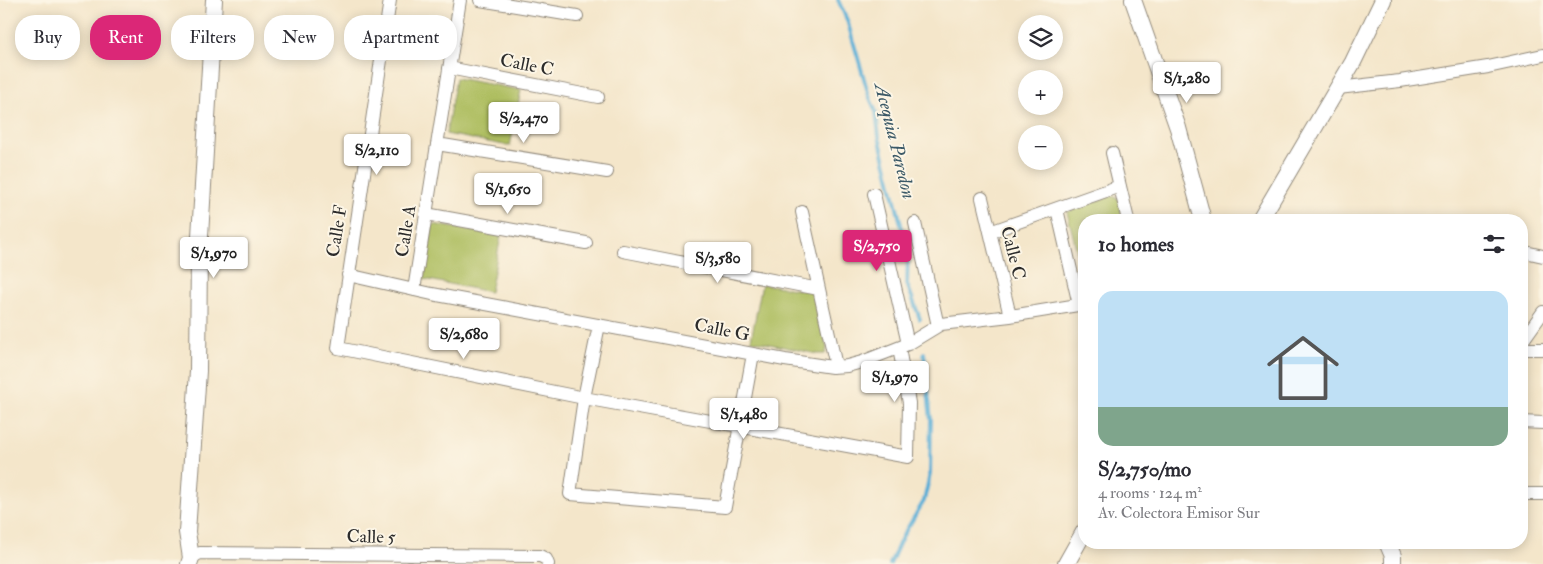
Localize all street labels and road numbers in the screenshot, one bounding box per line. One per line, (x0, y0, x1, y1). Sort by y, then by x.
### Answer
street label: Calle C (498, 49, 556, 81)
street label: Calle F (322, 203, 352, 259)
street label: Calle A (391, 203, 422, 259)
street label: Calle C (995, 224, 1031, 282)
street label: Calle G (692, 313, 752, 347)
street label: Calle 5 (346, 525, 396, 549)

